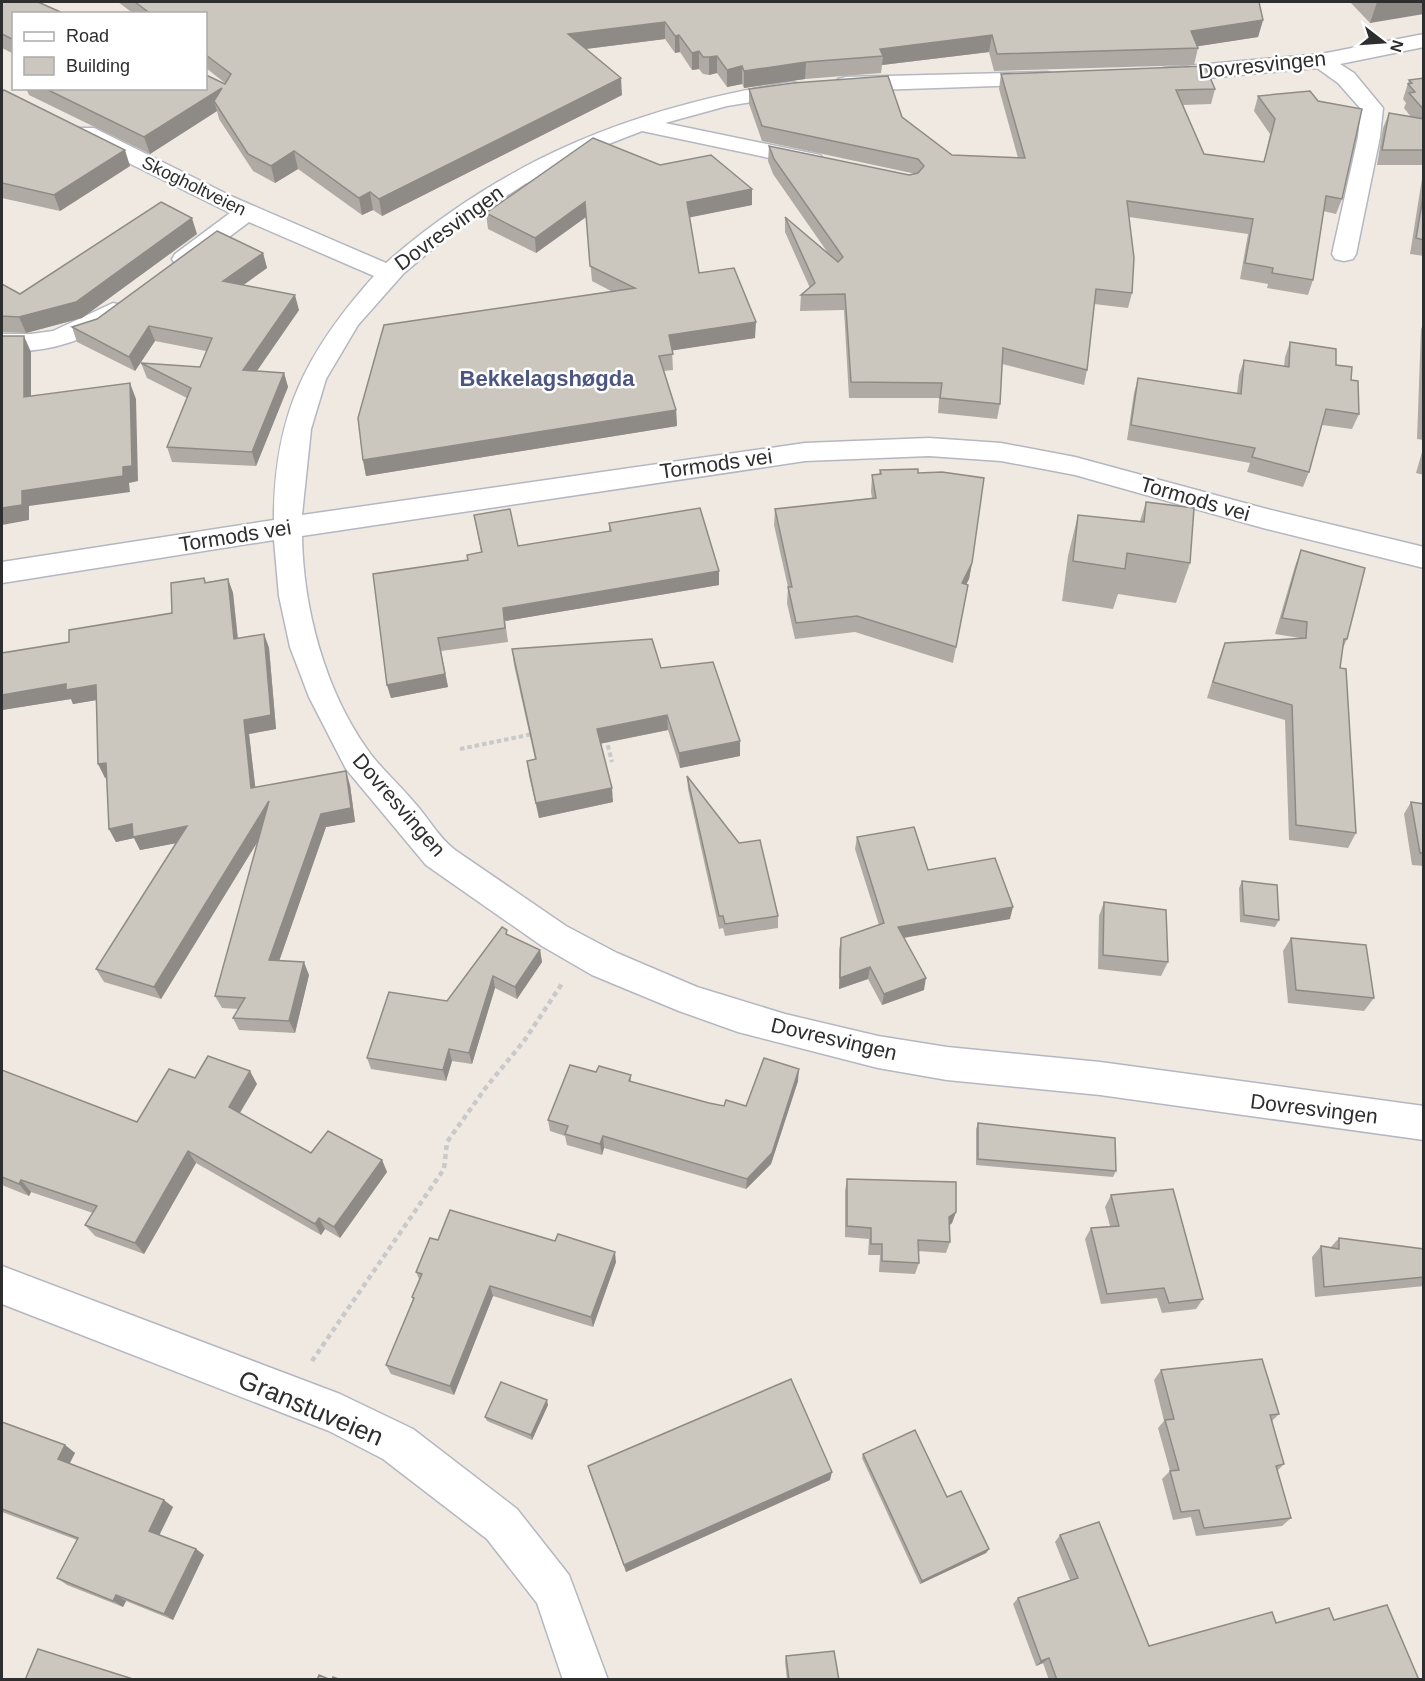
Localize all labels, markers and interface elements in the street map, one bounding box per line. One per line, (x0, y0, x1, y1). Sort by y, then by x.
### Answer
legend (12, 12, 207, 90)
north arrow (1353, 12, 1413, 72)
text: Road (66, 26, 109, 46)
text: N (1387, 38, 1407, 54)
street label: Dovresvingen (1197, 46, 1327, 83)
text: Building (66, 56, 130, 76)
street label: Skogholtveien (139, 152, 249, 220)
street label: Dovresvingen (390, 181, 507, 275)
district label: Bekkelagshøgda (460, 366, 635, 391)
street label: Tormods vei (658, 444, 774, 483)
street label: Tormods vei (1138, 472, 1253, 525)
street label: Tormods vei (177, 515, 293, 556)
street label: Dovresvingen (349, 749, 450, 861)
street label: Dovresvingen (769, 1013, 899, 1064)
street label: Dovresvingen (1249, 1089, 1379, 1128)
street label: Granstuveien (234, 1364, 388, 1452)

